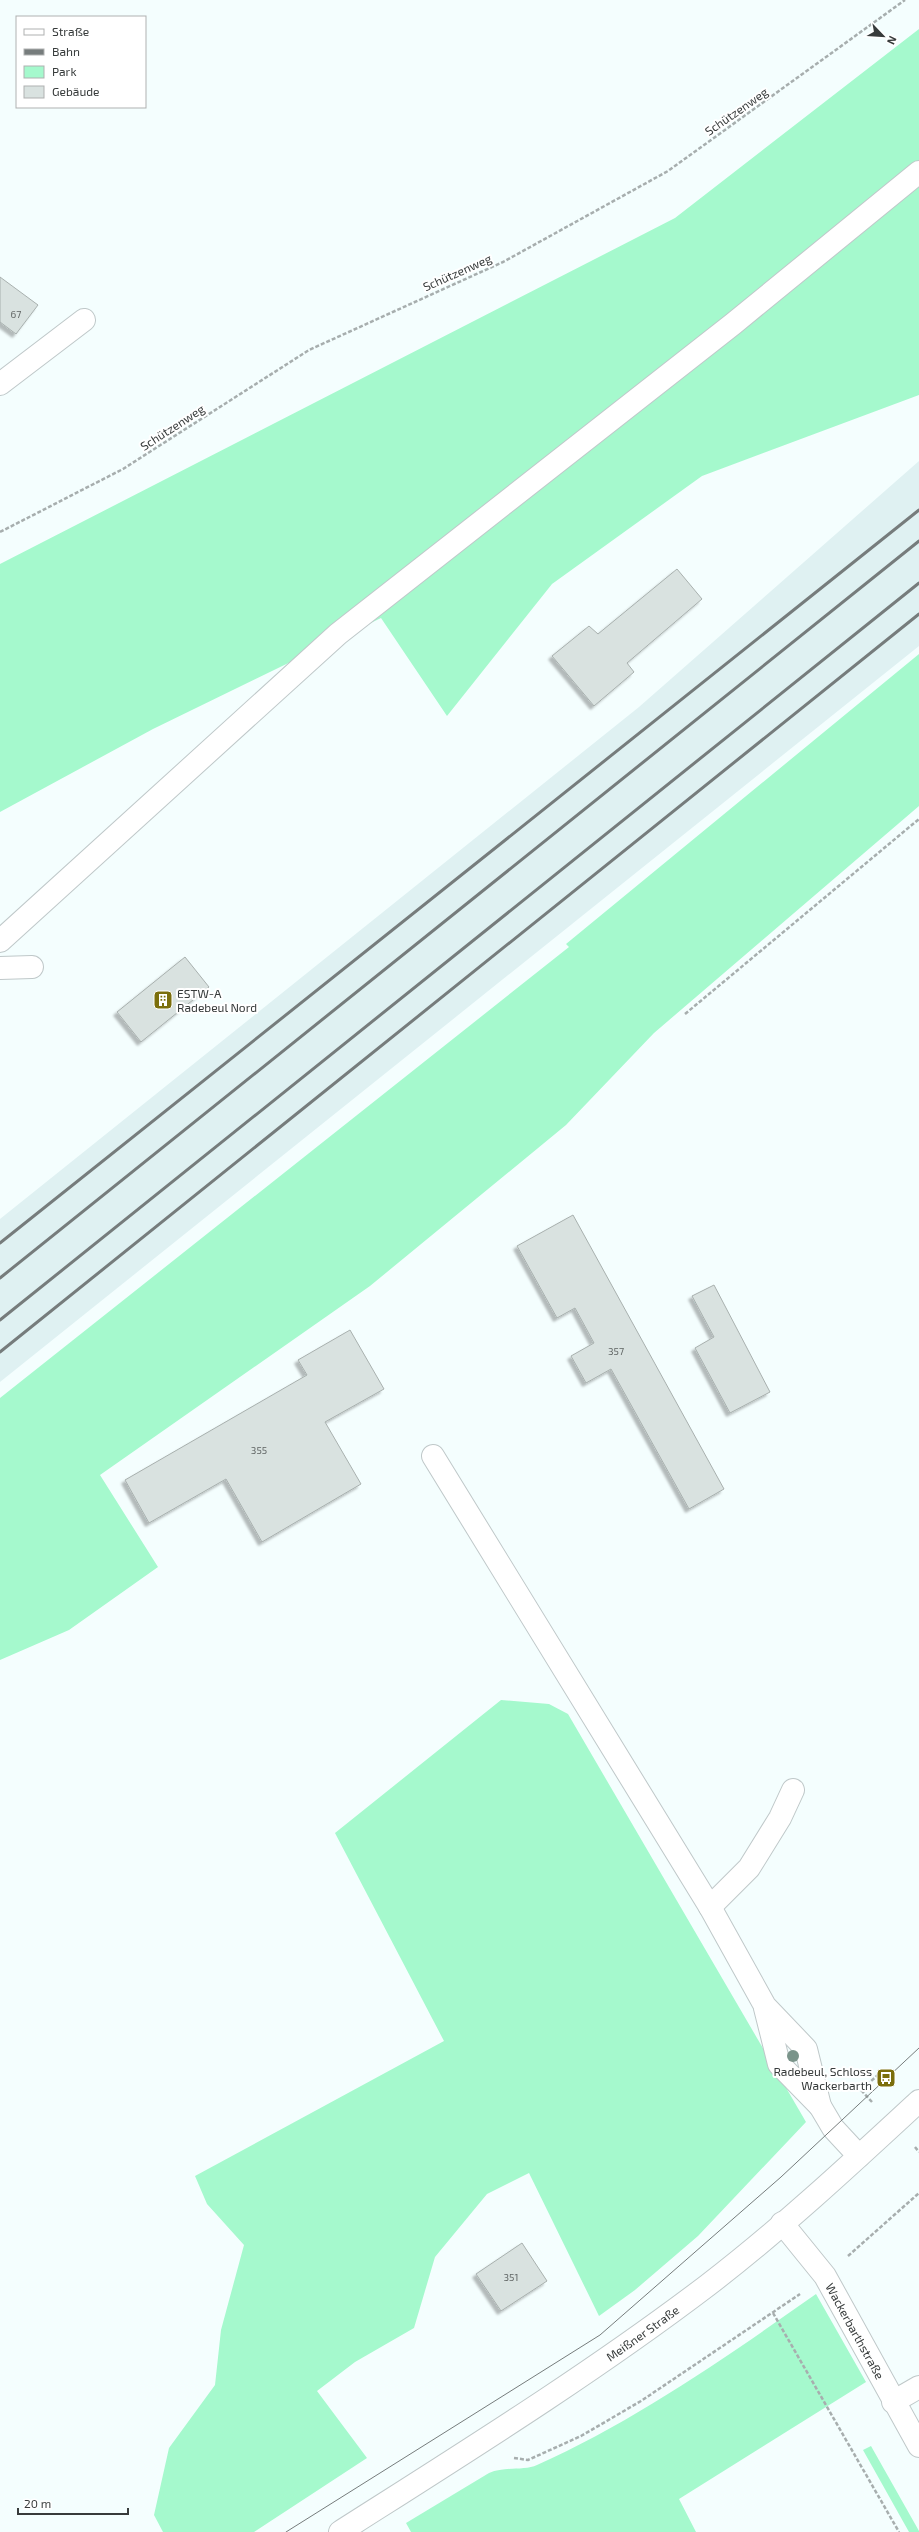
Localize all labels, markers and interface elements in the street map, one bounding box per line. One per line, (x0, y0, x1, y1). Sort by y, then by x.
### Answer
legend (16, 16, 146, 108)
north arrow (863, 16, 903, 56)
text: Straße (52, 24, 89, 38)
text: N (885, 34, 900, 47)
text: Bahn (52, 44, 80, 58)
text: Park (52, 64, 77, 78)
text: Gebäude (52, 84, 100, 98)
street label: Schützenweg (702, 84, 770, 138)
street label: Schützenweg (421, 251, 494, 293)
house number: 67 (11, 308, 21, 320)
street label: Schützenweg (137, 401, 207, 453)
place label: ESTW-A Radebeul Nord (177, 986, 257, 1014)
building icon: ESTW-A Radebeul Nord (152, 989, 174, 1011)
house number: 357 (608, 1345, 624, 1357)
house number: 355 (251, 1444, 267, 1456)
place label: Radebeul, Schloss Wackerbarth (773, 2064, 872, 2092)
bus stop icon: Radebeul, Schloss Wackerbarth (875, 2067, 897, 2089)
house number: 351 (504, 2271, 518, 2283)
street label: Wackerbarthstraße (823, 2281, 887, 2381)
street label: Meißner Straße (603, 2302, 681, 2364)
scale bar (18, 2490, 128, 2516)
text: 20 m (24, 2496, 51, 2510)

